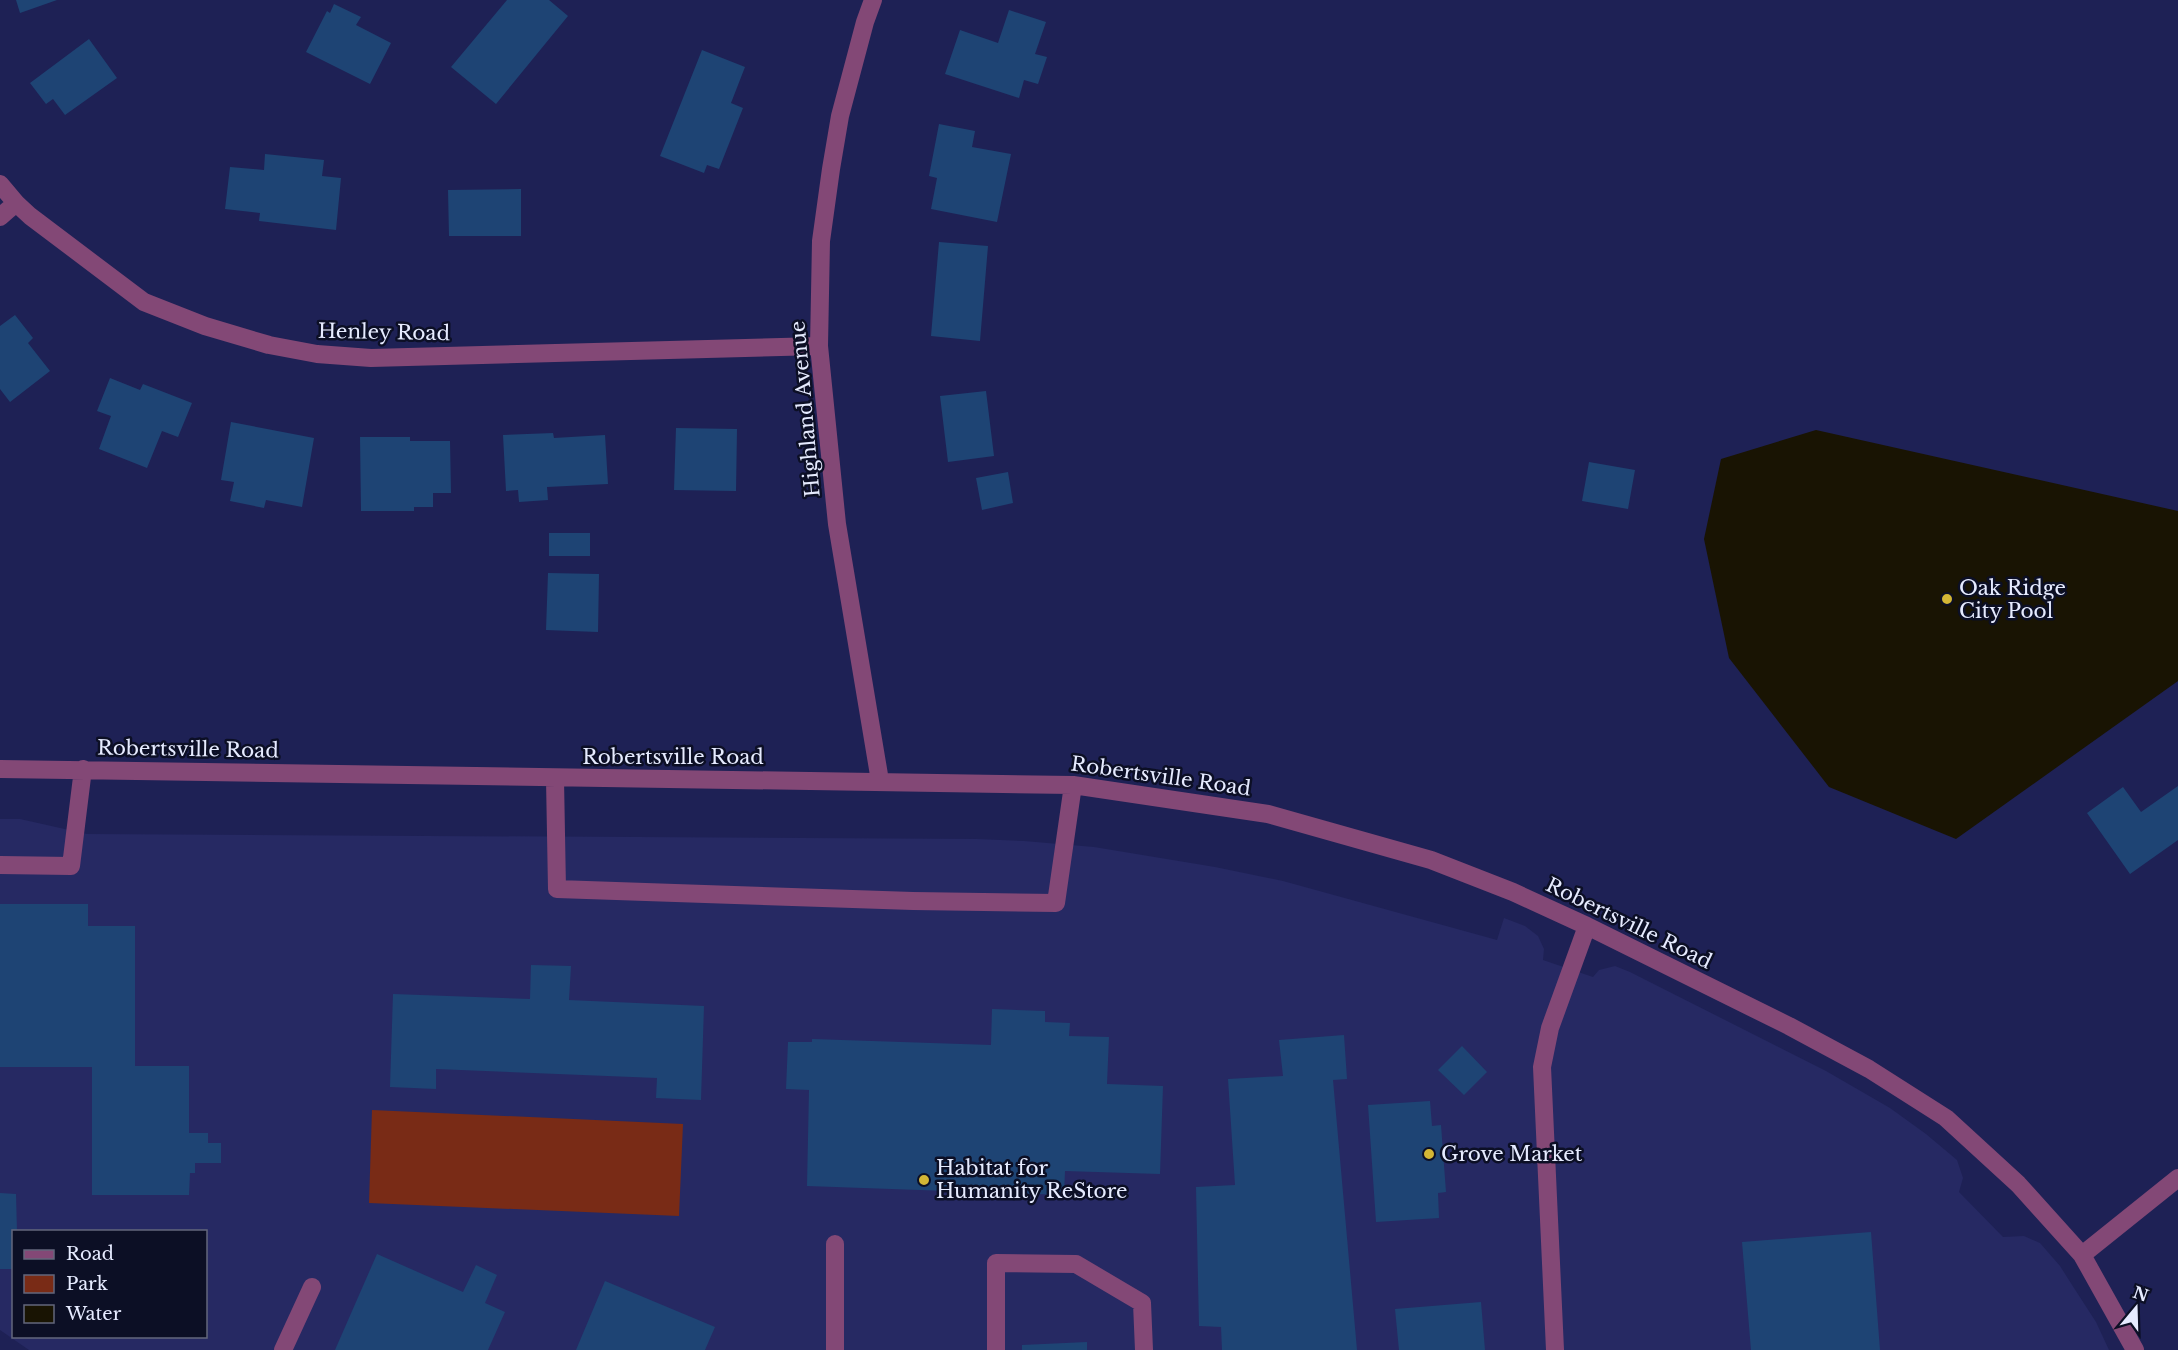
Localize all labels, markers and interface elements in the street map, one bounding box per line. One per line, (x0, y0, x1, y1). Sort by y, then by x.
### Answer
street label: Henley Road (318, 319, 450, 345)
street label: Highland Avenue (785, 320, 825, 498)
place label: Oak Ridge City Pool (1959, 576, 2066, 623)
marker: Oak Ridge City Pool (1940, 592, 1954, 606)
street label: Robertsville Road (97, 735, 279, 763)
street label: Robertsville Road (582, 745, 764, 769)
street label: Robertsville Road (1069, 751, 1253, 801)
street label: Robertsville Road (1542, 872, 1716, 974)
place label: Grove Market (1441, 1142, 1583, 1166)
marker: Grove Market (1422, 1147, 1436, 1161)
place label: Habitat for Humanity ReStore (936, 1156, 1127, 1203)
marker: Habitat for Humanity ReStore (917, 1173, 931, 1187)
legend (12, 1230, 207, 1338)
text: Road (66, 1243, 114, 1265)
text: Park (66, 1273, 108, 1295)
north arrow (2106, 1278, 2166, 1338)
text: N (2131, 1282, 2151, 1306)
text: Water (65, 1303, 122, 1325)

